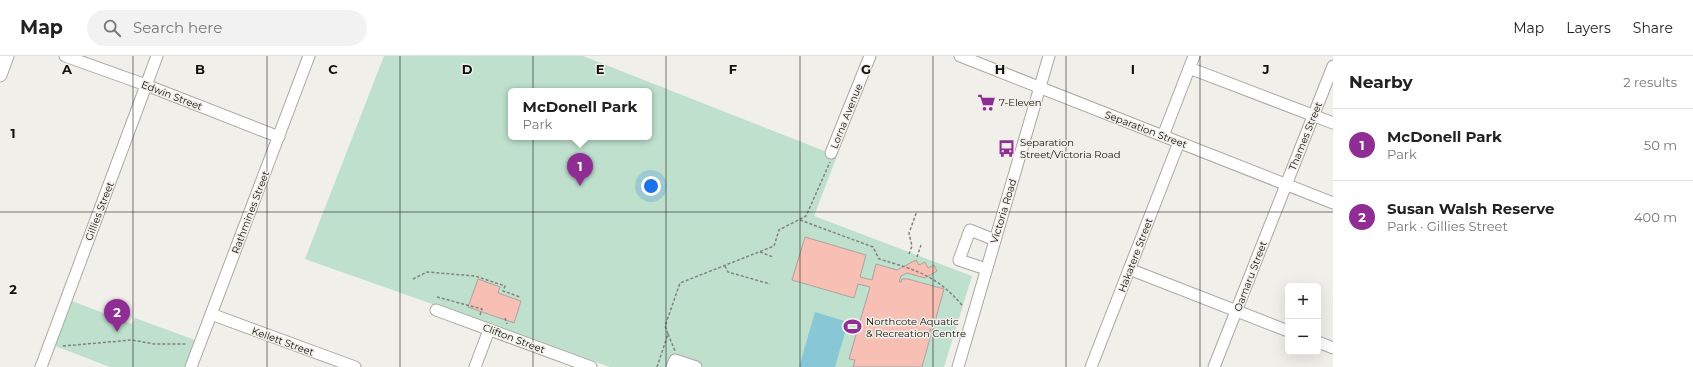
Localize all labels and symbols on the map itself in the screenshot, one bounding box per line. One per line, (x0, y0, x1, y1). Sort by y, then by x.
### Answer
text: A (61, 61, 73, 77)
text: B (195, 61, 205, 77)
text: C (328, 61, 338, 77)
text: D (462, 61, 473, 77)
text: E (596, 61, 605, 77)
text: F (729, 61, 737, 77)
text: G (861, 61, 871, 77)
text: H (995, 61, 1005, 77)
text: I (1131, 61, 1135, 77)
text: J (1261, 61, 1270, 77)
street label: Edwin Street (139, 78, 204, 113)
street label: Lorna Avenue (828, 82, 865, 151)
supermarket icon: 7-Eleven (976, 92, 996, 112)
place label: 7-Eleven (999, 96, 1042, 109)
street label: Thames Street (1286, 100, 1325, 172)
street label: Separation Street (1103, 108, 1189, 151)
text: 1 (10, 125, 16, 141)
place label: Separation Street/Victoria Road (1020, 136, 1121, 161)
bus stop icon: Separation Street/Victoria Road (997, 138, 1017, 158)
pin: 1 (567, 153, 593, 186)
street label: Rathmines Street (229, 169, 272, 255)
your location (641, 176, 661, 196)
street label: Victoria Road (988, 177, 1019, 245)
street label: Gillies Street (82, 180, 117, 243)
street label: Hakatere Street (1115, 216, 1156, 294)
street label: Oamaru Street (1231, 239, 1270, 313)
text: 2 (9, 281, 17, 297)
pin: 2 (104, 299, 130, 332)
place label: Northcote Aquatic & Recreation Centre (866, 315, 966, 340)
sports icon: Northcote Aquatic & Recreation Centre (843, 317, 863, 337)
street label: Clifton Street (481, 321, 547, 356)
street label: Kellett Street (250, 324, 316, 359)

